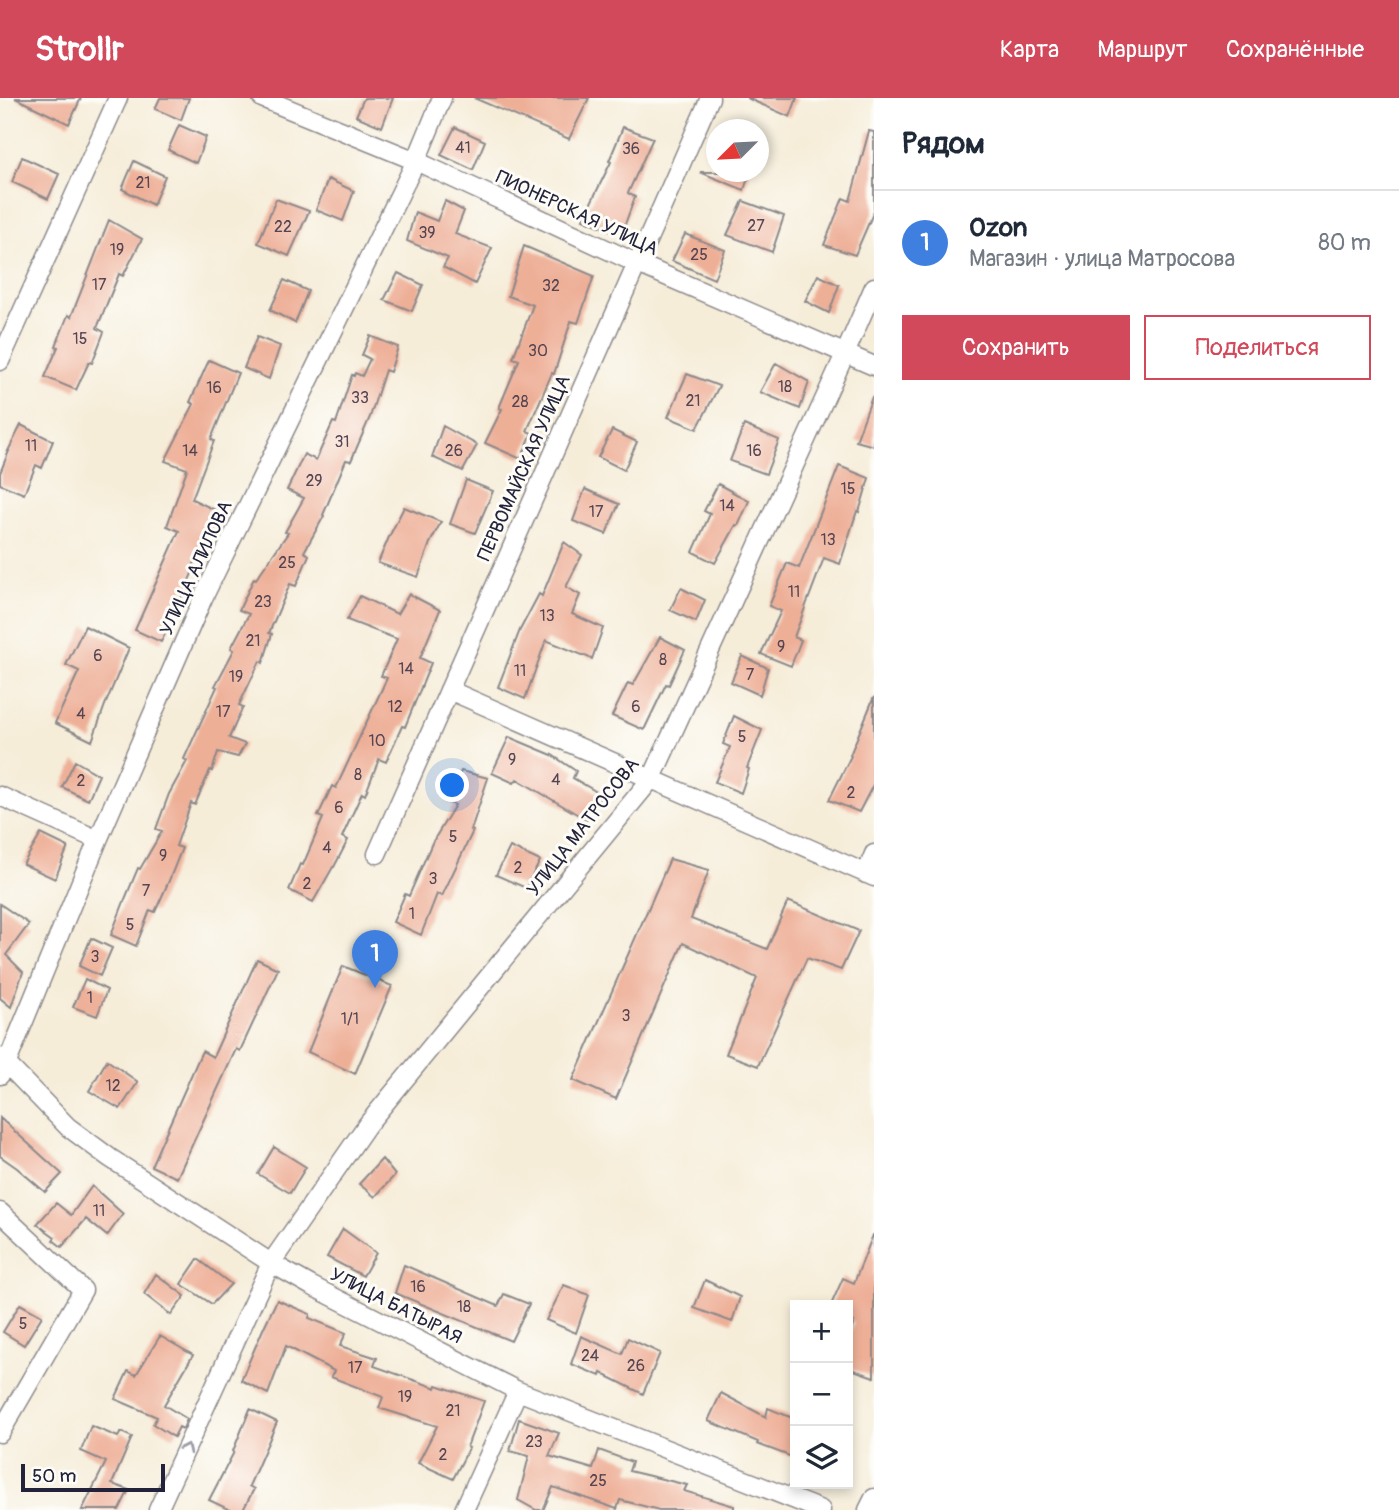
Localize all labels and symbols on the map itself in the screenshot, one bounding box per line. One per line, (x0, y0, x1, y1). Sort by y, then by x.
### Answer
north arrow (706, 119, 769, 182)
house number: 41 (455, 138, 471, 158)
house number: 36 (622, 139, 640, 159)
street label: ПИОНЕРСКАЯ УЛИЦА (492, 165, 662, 261)
house number: 21 (135, 173, 151, 193)
house number: 27 (747, 216, 765, 236)
house number: 22 (274, 217, 292, 237)
house number: 39 (418, 223, 436, 243)
house number: 19 (110, 240, 124, 260)
house number: 25 (690, 245, 708, 265)
house number: 17 (92, 275, 107, 295)
house number: 32 (542, 276, 560, 296)
house number: 15 (73, 329, 87, 349)
house number: 30 (528, 341, 548, 361)
street label: ПЕРВОМАЙСКАЯ УЛИЦА (472, 371, 576, 565)
house number: 18 (778, 377, 792, 397)
house number: 16 (206, 378, 222, 398)
house number: 33 (351, 388, 369, 408)
house number: 21 (685, 391, 701, 411)
house number: 28 (511, 392, 529, 412)
house number: 31 (334, 432, 350, 452)
house number: 11 (25, 436, 37, 456)
house number: 14 (182, 441, 198, 461)
house number: 26 (445, 441, 463, 461)
house number: 16 (746, 441, 762, 461)
house number: 29 (305, 471, 323, 491)
house number: 15 (841, 479, 855, 499)
house number: 14 (719, 496, 735, 516)
street label: УЛИЦА АЛИЛОВА (154, 497, 238, 639)
house number: 17 (589, 502, 604, 522)
house number: 13 (820, 530, 836, 550)
house number: 25 (278, 553, 296, 573)
house number: 11 (788, 582, 800, 602)
house number: 23 (254, 592, 272, 612)
house number: 13 (539, 606, 555, 626)
house number: 21 (245, 631, 261, 651)
house number: 9 (777, 637, 785, 657)
house number: 6 (93, 646, 103, 666)
house number: 8 (659, 650, 667, 670)
house number: 14 (398, 659, 414, 679)
house number: 11 (514, 661, 526, 681)
house number: 7 (746, 665, 755, 685)
house number: 19 (229, 667, 243, 687)
house number: 12 (387, 697, 403, 717)
house number: 6 (631, 697, 641, 717)
house number: 17 (216, 702, 231, 722)
house number: 4 (76, 704, 86, 724)
house number: 5 (738, 727, 746, 747)
house number: 10 (368, 731, 386, 751)
house number: 9 (508, 750, 516, 770)
street label: УЛИЦА МАТРОСОВА (521, 753, 645, 901)
house number: 8 (354, 765, 362, 785)
your location (435, 768, 469, 802)
house number: 4 (551, 770, 561, 790)
house number: 2 (77, 771, 86, 791)
house number: 2 (847, 783, 856, 803)
house number: 6 (334, 798, 344, 818)
house number: 5 (449, 827, 457, 847)
house number: 4 (322, 838, 332, 858)
house number: 9 (159, 846, 167, 866)
house number: 2 (514, 858, 523, 878)
house number: 3 (429, 869, 438, 889)
house number: 2 (303, 874, 312, 894)
house number: 7 (142, 881, 151, 901)
house number: 1 (409, 904, 415, 924)
house number: 5 (126, 915, 134, 935)
pin: 1 (352, 930, 398, 988)
house number: 3 (91, 947, 100, 967)
house number: 1 (87, 988, 93, 1008)
house number: 3 (622, 1006, 631, 1026)
house number: 1/1 (341, 1009, 359, 1029)
house number: 12 (105, 1076, 121, 1096)
house number: 11 (93, 1201, 105, 1221)
street label: УЛИЦА БАТЫРАЯ (326, 1262, 466, 1350)
house number: 16 (410, 1277, 426, 1297)
house number: 18 (457, 1297, 471, 1317)
house number: 5 (19, 1314, 27, 1334)
house number: 24 (581, 1346, 599, 1366)
house number: 26 (627, 1356, 645, 1376)
house number: 17 (348, 1358, 363, 1378)
house number: 19 (398, 1387, 412, 1407)
house number: 21 (445, 1401, 461, 1421)
house number: 23 (525, 1432, 543, 1452)
one-way arrow (178, 1443, 192, 1455)
house number: 2 (439, 1445, 448, 1465)
scale bar (21, 1461, 164, 1493)
house number: 25 (589, 1471, 607, 1491)

